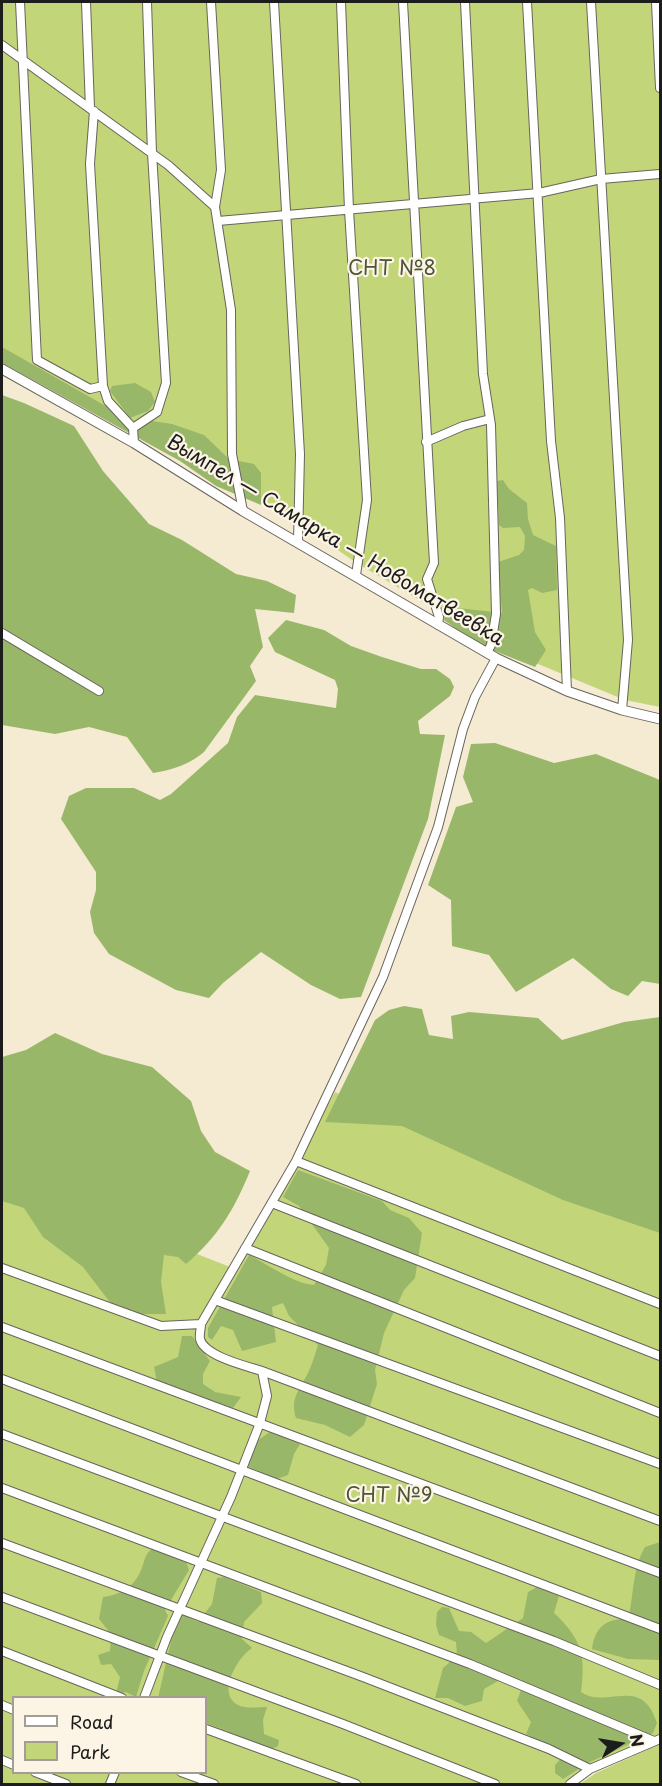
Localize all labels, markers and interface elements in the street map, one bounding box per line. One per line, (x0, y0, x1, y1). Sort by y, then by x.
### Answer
park label: СНТ №8 (348, 257, 436, 281)
street label: Вымпел — Самарка — Новоматвеевка (162, 431, 508, 651)
park label: СНТ №9 (346, 1484, 432, 1508)
legend (12, 1696, 207, 1774)
text: Road (70, 1708, 114, 1735)
north arrow (590, 1714, 650, 1774)
text: N (625, 1732, 651, 1749)
text: Park (70, 1738, 110, 1765)

